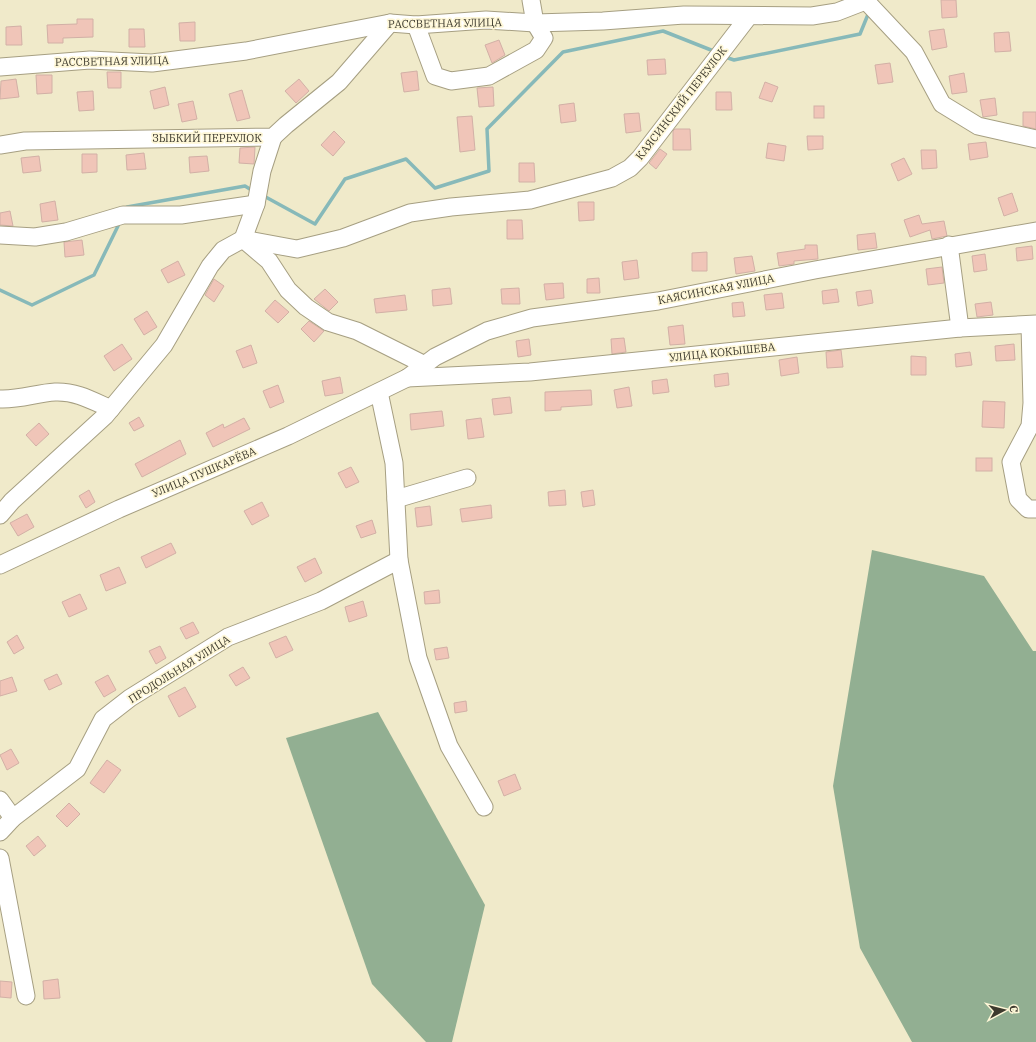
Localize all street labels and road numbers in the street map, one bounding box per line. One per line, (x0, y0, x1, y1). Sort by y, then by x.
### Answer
street label: РАССВЕТНАЯ УЛИЦА (388, 15, 503, 31)
street label: КАЯСИНСКИЙ ПЕРЕУЛОК (632, 43, 730, 163)
street label: РАССВЕТНАЯ УЛИЦА (55, 53, 170, 69)
street label: ЗЫБКИЙ ПЕРЕУЛОК (152, 131, 262, 145)
street label: КАЯСИНСКАЯ УЛИЦА (657, 271, 776, 307)
street label: УЛИЦА КОКЫШЕВА (668, 339, 776, 365)
street label: УЛИЦА ПУШКАРЁВА (150, 444, 259, 500)
street label: ПРОДОЛЬНАЯ УЛИЦА (126, 632, 233, 706)

